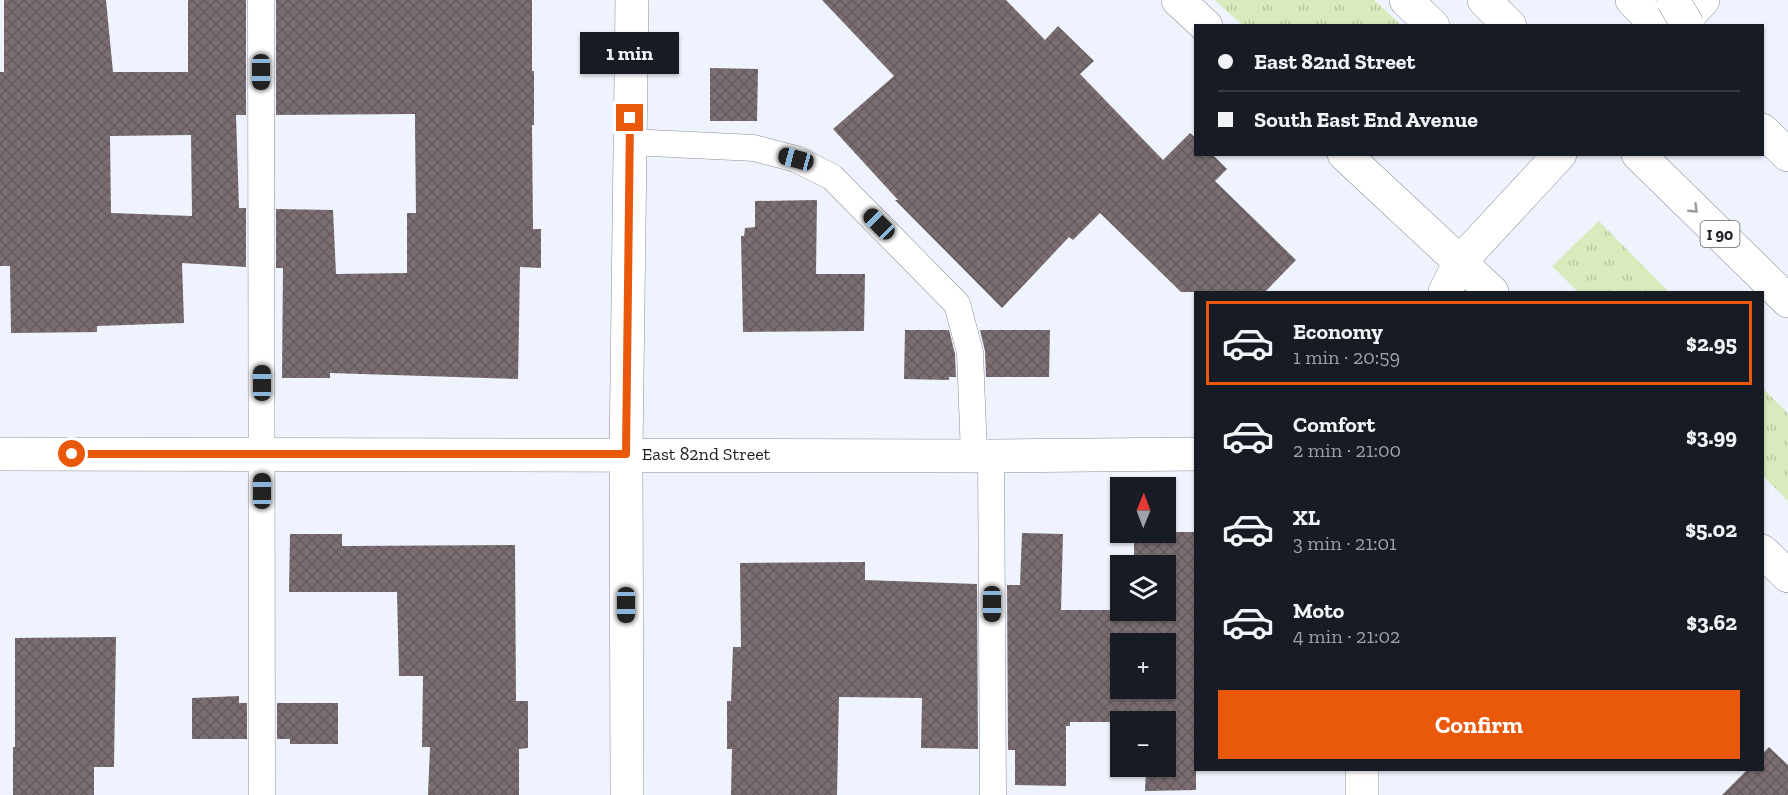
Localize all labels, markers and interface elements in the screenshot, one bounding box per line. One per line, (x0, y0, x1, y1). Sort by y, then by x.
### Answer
callout: 1 min (580, 31, 680, 73)
text: 1 min (606, 41, 653, 65)
text: East 82nd Street (1254, 48, 1415, 75)
car (252, 54, 270, 90)
route end (616, 104, 643, 131)
text: South East End Avenue (1254, 106, 1478, 133)
car (776, 146, 816, 172)
one-way arrow (1687, 202, 1698, 213)
car (860, 205, 898, 243)
road number: I 90 (1700, 221, 1740, 247)
icon: car (1221, 316, 1275, 370)
text: Economy (1293, 318, 1383, 345)
text: $2.95 (1686, 330, 1737, 357)
text: 1 min · 20:59 (1293, 345, 1400, 369)
car (253, 365, 271, 401)
icon: car (1221, 409, 1275, 463)
text: Comfort (1293, 411, 1375, 438)
text: $3.99 (1686, 423, 1737, 450)
text: 2 min · 21:00 (1293, 438, 1401, 462)
route start (58, 440, 85, 467)
street label: East 82nd Street (642, 443, 771, 465)
car (253, 473, 271, 509)
north arrow (1110, 477, 1176, 543)
map controls (1110, 477, 1176, 777)
icon: car (1221, 502, 1275, 556)
text: XL (1293, 504, 1320, 531)
text: $5.02 (1685, 516, 1737, 543)
text: 3 min · 21:01 (1293, 531, 1397, 555)
button: layers (1110, 555, 1176, 621)
car (983, 586, 1001, 622)
car (617, 587, 635, 623)
icon: car (1221, 595, 1275, 649)
text: Moto (1293, 597, 1344, 624)
text: $3.62 (1686, 609, 1737, 636)
text: 4 min · 21:02 (1293, 624, 1400, 648)
button: + (1110, 633, 1176, 699)
button: Confirm (1218, 690, 1740, 759)
button: − (1110, 711, 1176, 777)

